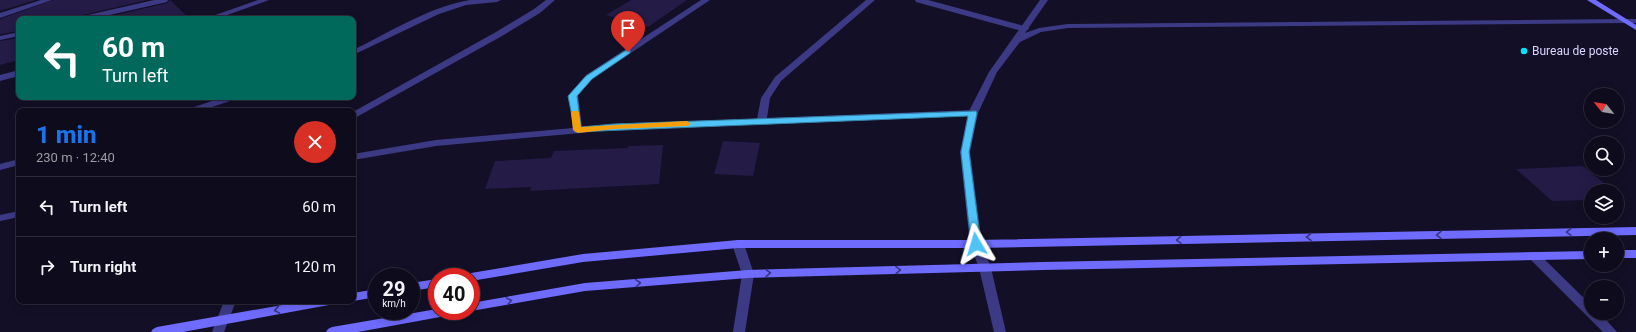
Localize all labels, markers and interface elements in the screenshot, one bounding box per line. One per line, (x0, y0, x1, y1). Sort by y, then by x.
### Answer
pin (611, 11, 645, 52)
icon: arrive (617, 17, 639, 39)
text: 60 m (102, 31, 165, 64)
icon: left (36, 32, 88, 84)
place label: Bureau de poste (1532, 44, 1619, 58)
marker: Bureau de poste (1519, 46, 1529, 56)
text: Turn left (102, 65, 168, 86)
north arrow (1584, 88, 1624, 128)
map controls (1584, 88, 1624, 320)
text: 1 min (36, 121, 97, 149)
button: close (294, 121, 336, 163)
button: search (1584, 136, 1624, 176)
text: 230 m · 12:40 (36, 150, 115, 165)
button: layers (1584, 184, 1624, 224)
icon: left (36, 196, 58, 218)
text: Turn left (70, 198, 127, 216)
text: 60 m (302, 198, 336, 216)
position arrow (955, 223, 997, 265)
one-way arrow (1566, 228, 1572, 236)
one-way arrow (1436, 231, 1442, 239)
button: + (1584, 232, 1624, 272)
one-way arrow (1306, 233, 1312, 241)
one-way arrow (1176, 236, 1182, 244)
icon: right (36, 256, 58, 278)
text: Turn right (70, 258, 136, 276)
text: 120 m (294, 258, 336, 276)
one-way arrow (895, 266, 901, 274)
speed limit sign: 40 (428, 268, 480, 320)
one-way arrow (765, 269, 771, 278)
text: 29 (383, 277, 405, 301)
one-way arrow (635, 278, 641, 287)
button: − (1584, 280, 1624, 320)
one-way arrow (506, 297, 513, 305)
text: km/h (382, 298, 406, 309)
one-way arrow (274, 305, 280, 314)

